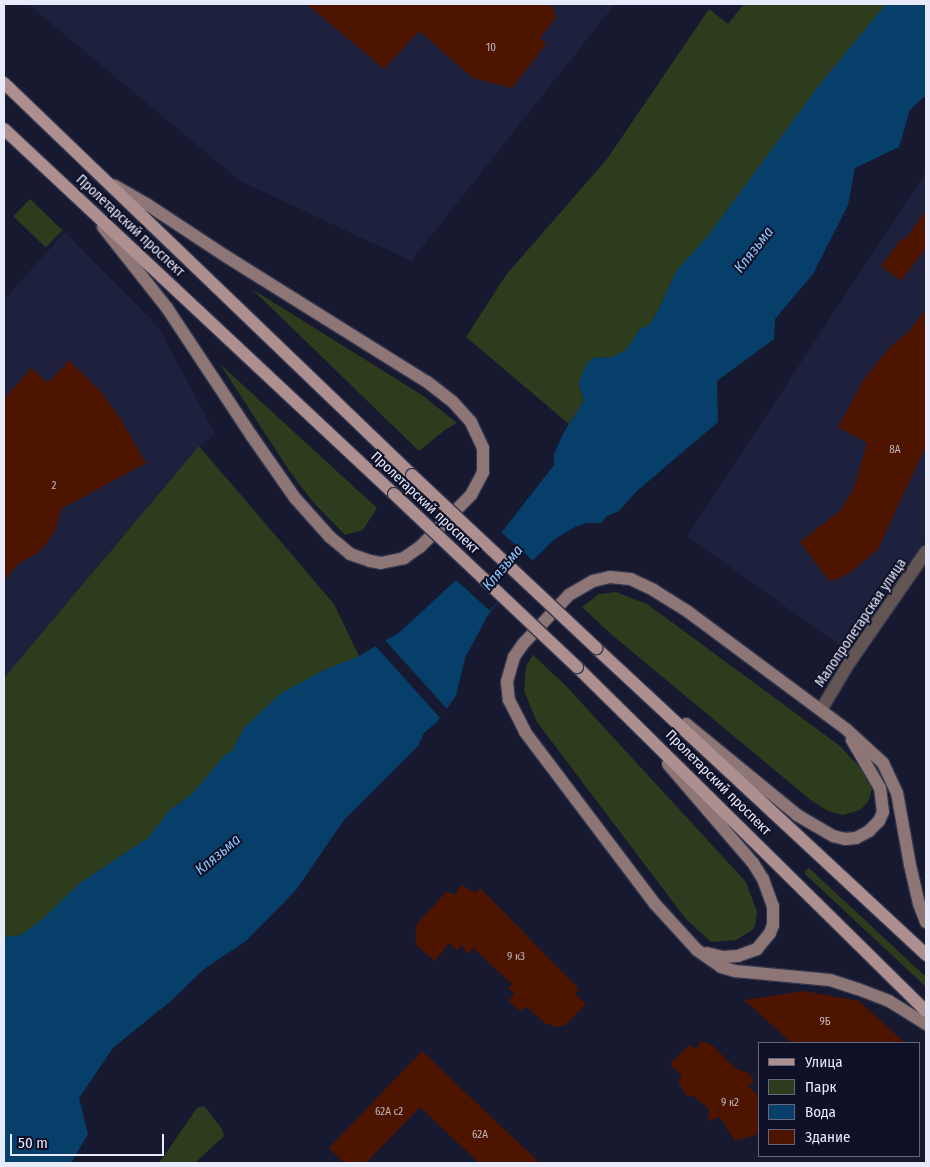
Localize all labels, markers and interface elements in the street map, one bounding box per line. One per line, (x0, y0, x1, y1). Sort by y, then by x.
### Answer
house number: 10 (486, 41, 496, 55)
street label: Пролетарский проспект (72, 171, 188, 281)
water label: Клязьма (730, 223, 778, 277)
house number: 8А (889, 443, 901, 457)
street label: Пролетарский проспект (367, 448, 483, 558)
house number: 2 (52, 479, 56, 493)
water label: Клязьма (479, 542, 527, 594)
street label: Малопролетарская улица (812, 556, 910, 690)
street label: Пролетарский проспект (662, 727, 774, 839)
water label: Клязьма (192, 831, 244, 879)
house number: 9 к3 (507, 950, 525, 964)
house number: 9Б (819, 1015, 831, 1029)
legend (758, 1042, 920, 1157)
text: Улица (805, 1053, 843, 1071)
text: Парк (805, 1078, 836, 1096)
house number: 9 к2 (721, 1096, 739, 1110)
text: Вода (805, 1103, 836, 1121)
house number: 62А с2 (375, 1105, 403, 1119)
scale bar (12, 1124, 166, 1156)
house number: 62А (472, 1128, 488, 1142)
text: Здание (805, 1128, 851, 1146)
text: 50 m (18, 1134, 48, 1152)

